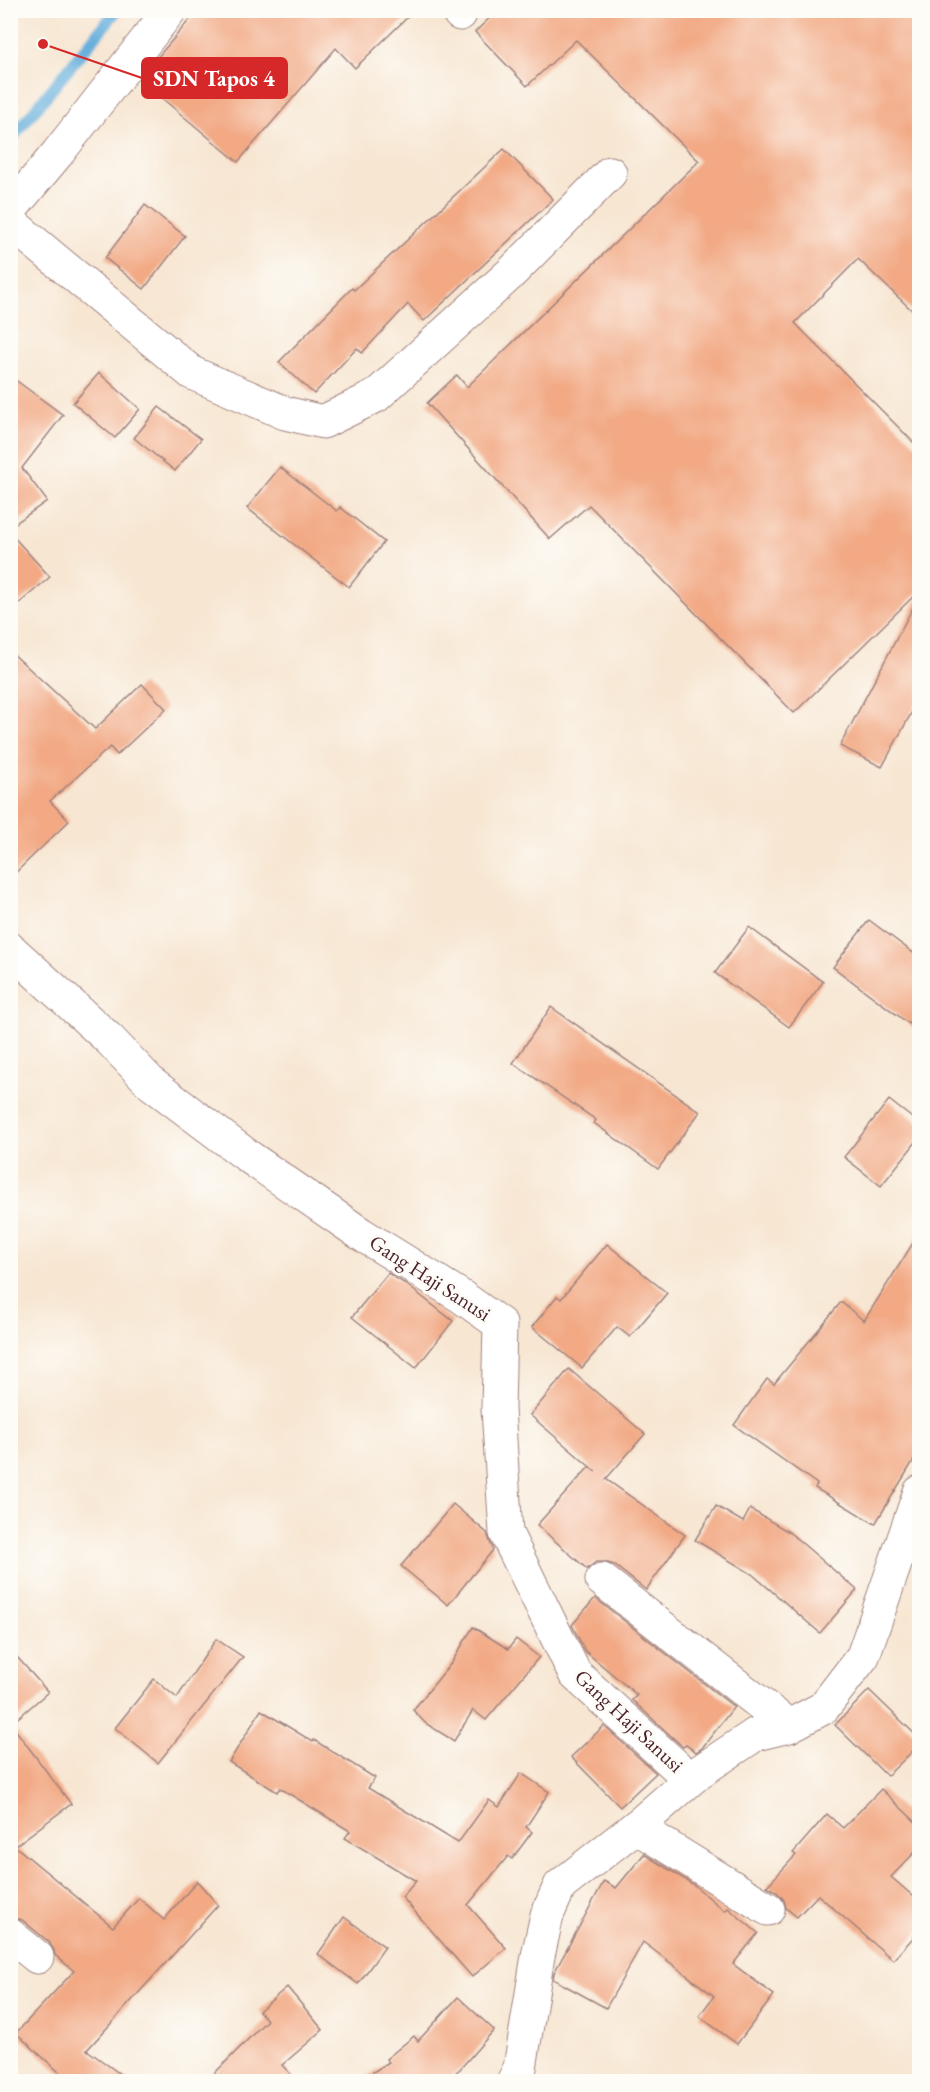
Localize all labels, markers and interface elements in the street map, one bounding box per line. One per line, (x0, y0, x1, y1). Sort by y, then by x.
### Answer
callout: SDN Tapos 4 (142, 58, 287, 98)
text: SDN Tapos 4 (153, 64, 275, 93)
street label: Gang Haji Sanusi (364, 1228, 496, 1327)
street label: Gang Haji Sanusi (569, 1663, 690, 1778)

